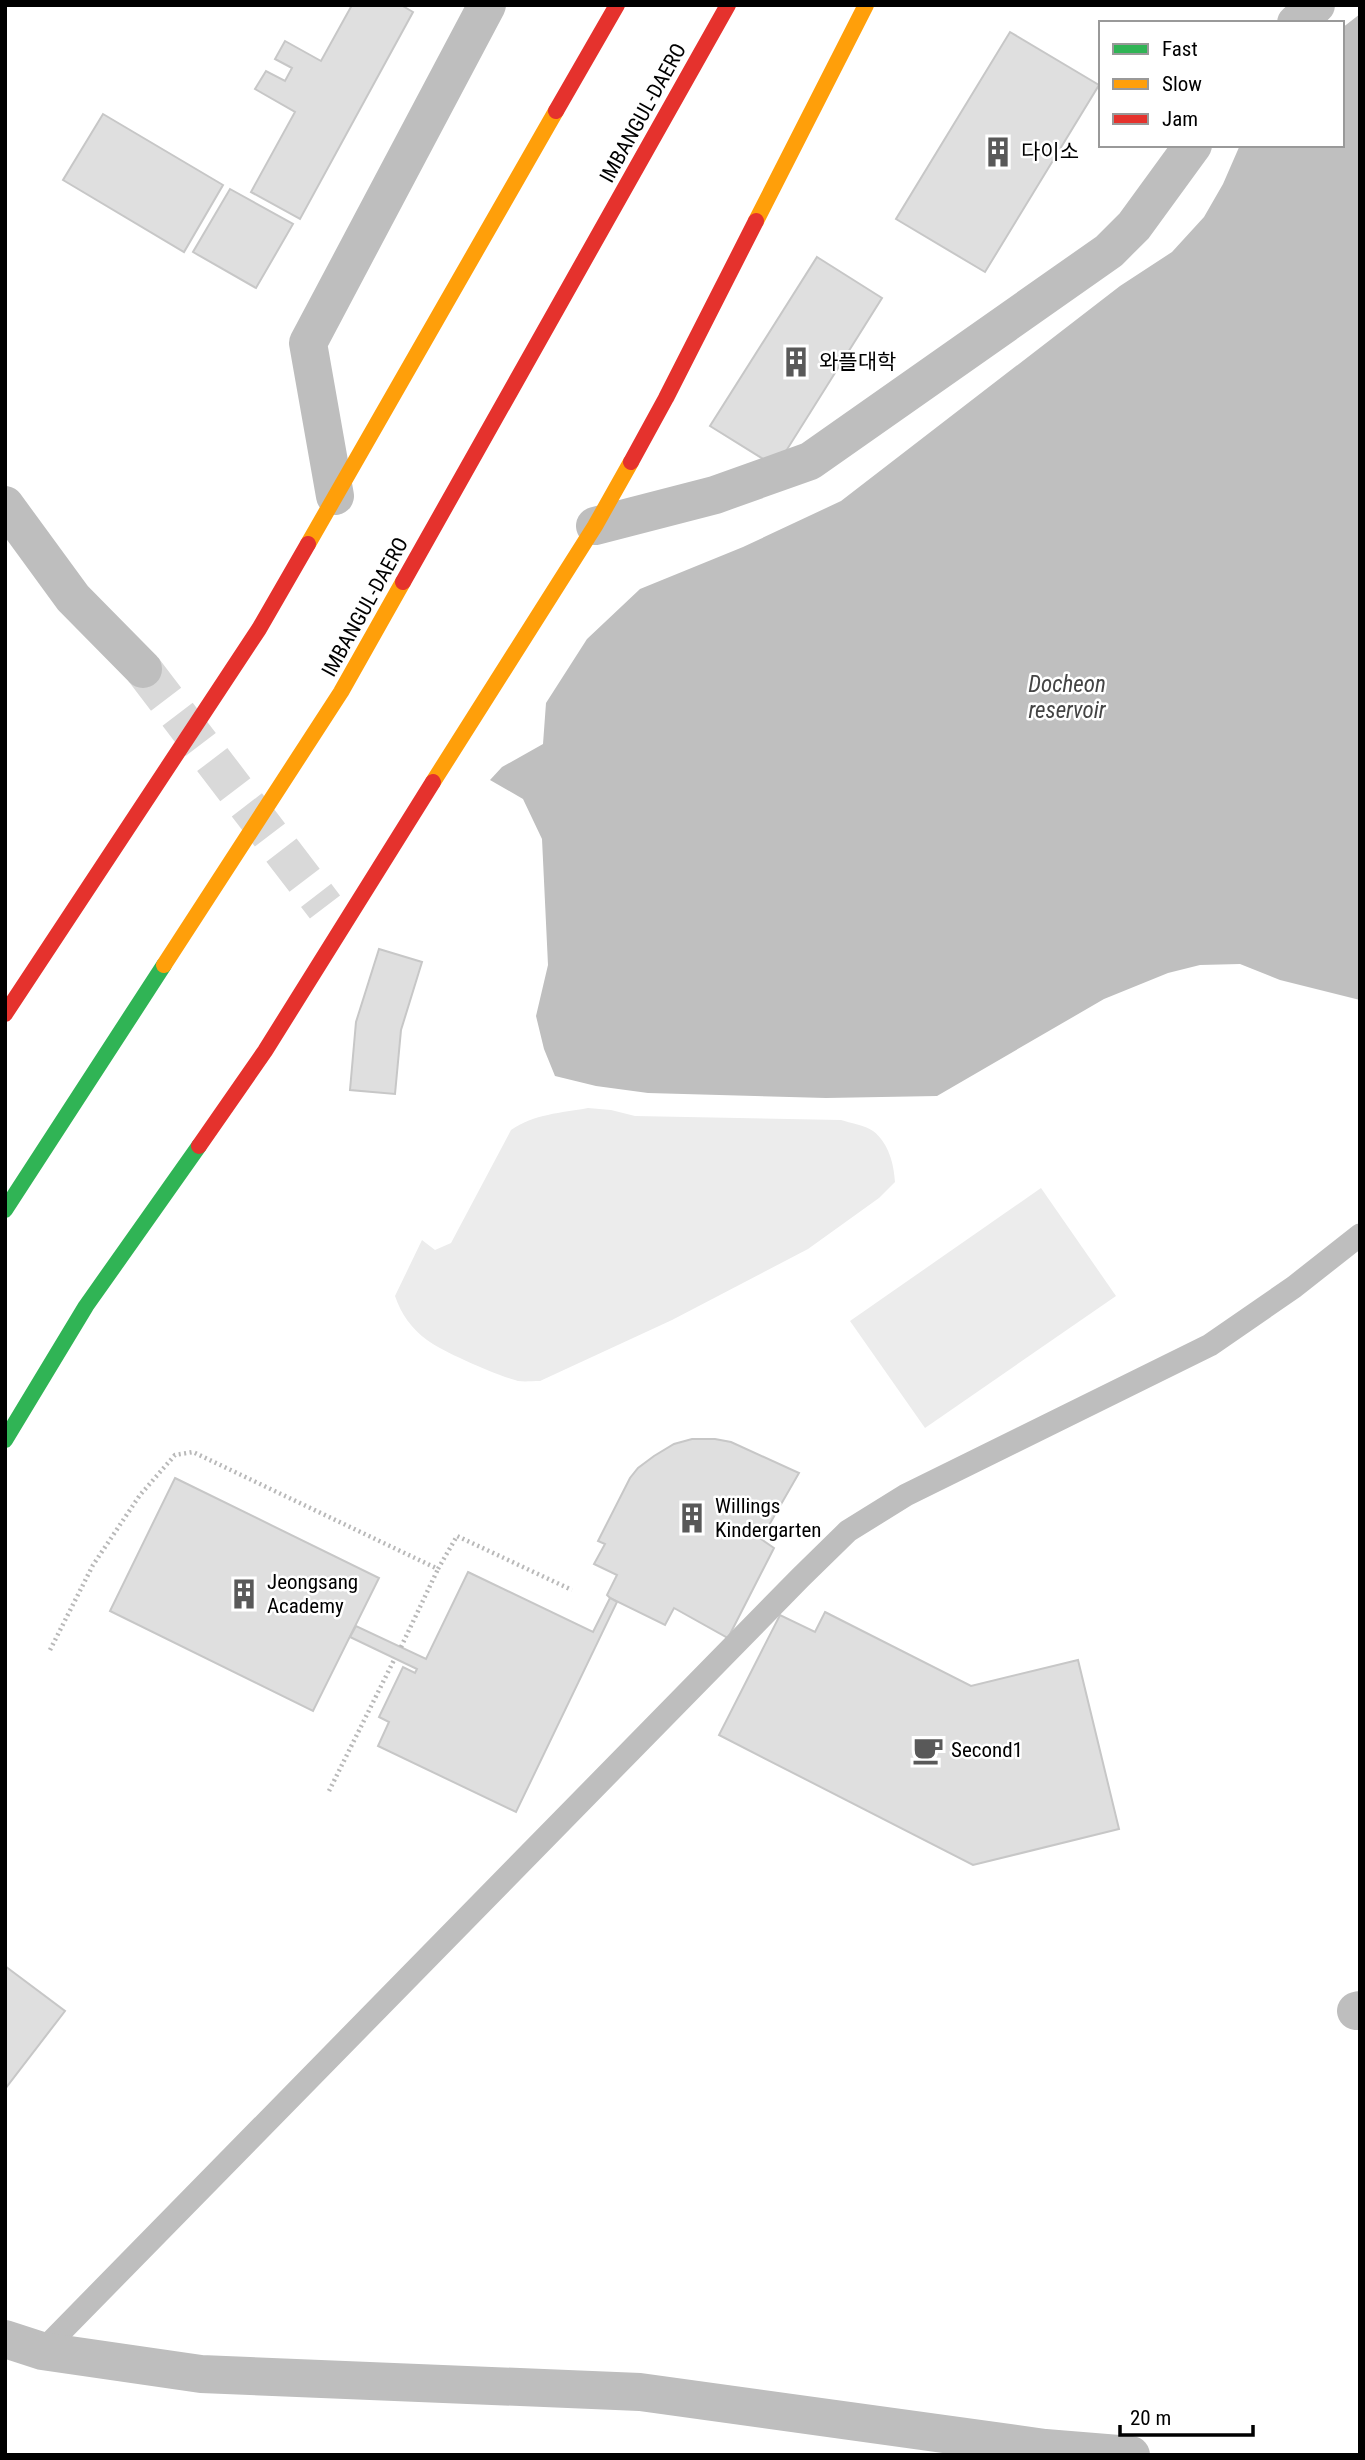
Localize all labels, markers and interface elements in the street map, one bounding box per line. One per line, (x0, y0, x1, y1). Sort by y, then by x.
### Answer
legend (1099, 21, 1344, 147)
text: Fast (1162, 37, 1198, 61)
street label: IMBANGUL-DAERO (595, 39, 691, 187)
text: Slow (1162, 72, 1202, 96)
text: Jam (1162, 107, 1198, 131)
building icon: 다이소 (981, 135, 1015, 169)
place label: 다이소 (1021, 140, 1079, 164)
building icon: 와플대학 (779, 345, 813, 379)
place label: 와플대학 (819, 350, 896, 374)
street label: IMBANGUL-DAERO (317, 533, 413, 681)
water label: Docheon reservoir (1028, 671, 1107, 724)
place label: Willings Kindergarten (715, 1494, 821, 1542)
building icon: Willings Kindergarten (675, 1501, 709, 1535)
place label: Jeongsang Academy (267, 1570, 358, 1618)
building icon: Jeongsang Academy (227, 1577, 261, 1611)
cafe icon: Second1 (911, 1733, 945, 1767)
place label: Second1 (951, 1738, 1023, 1762)
scale bar (1120, 2394, 1253, 2438)
text: 20 m (1130, 2406, 1171, 2430)

